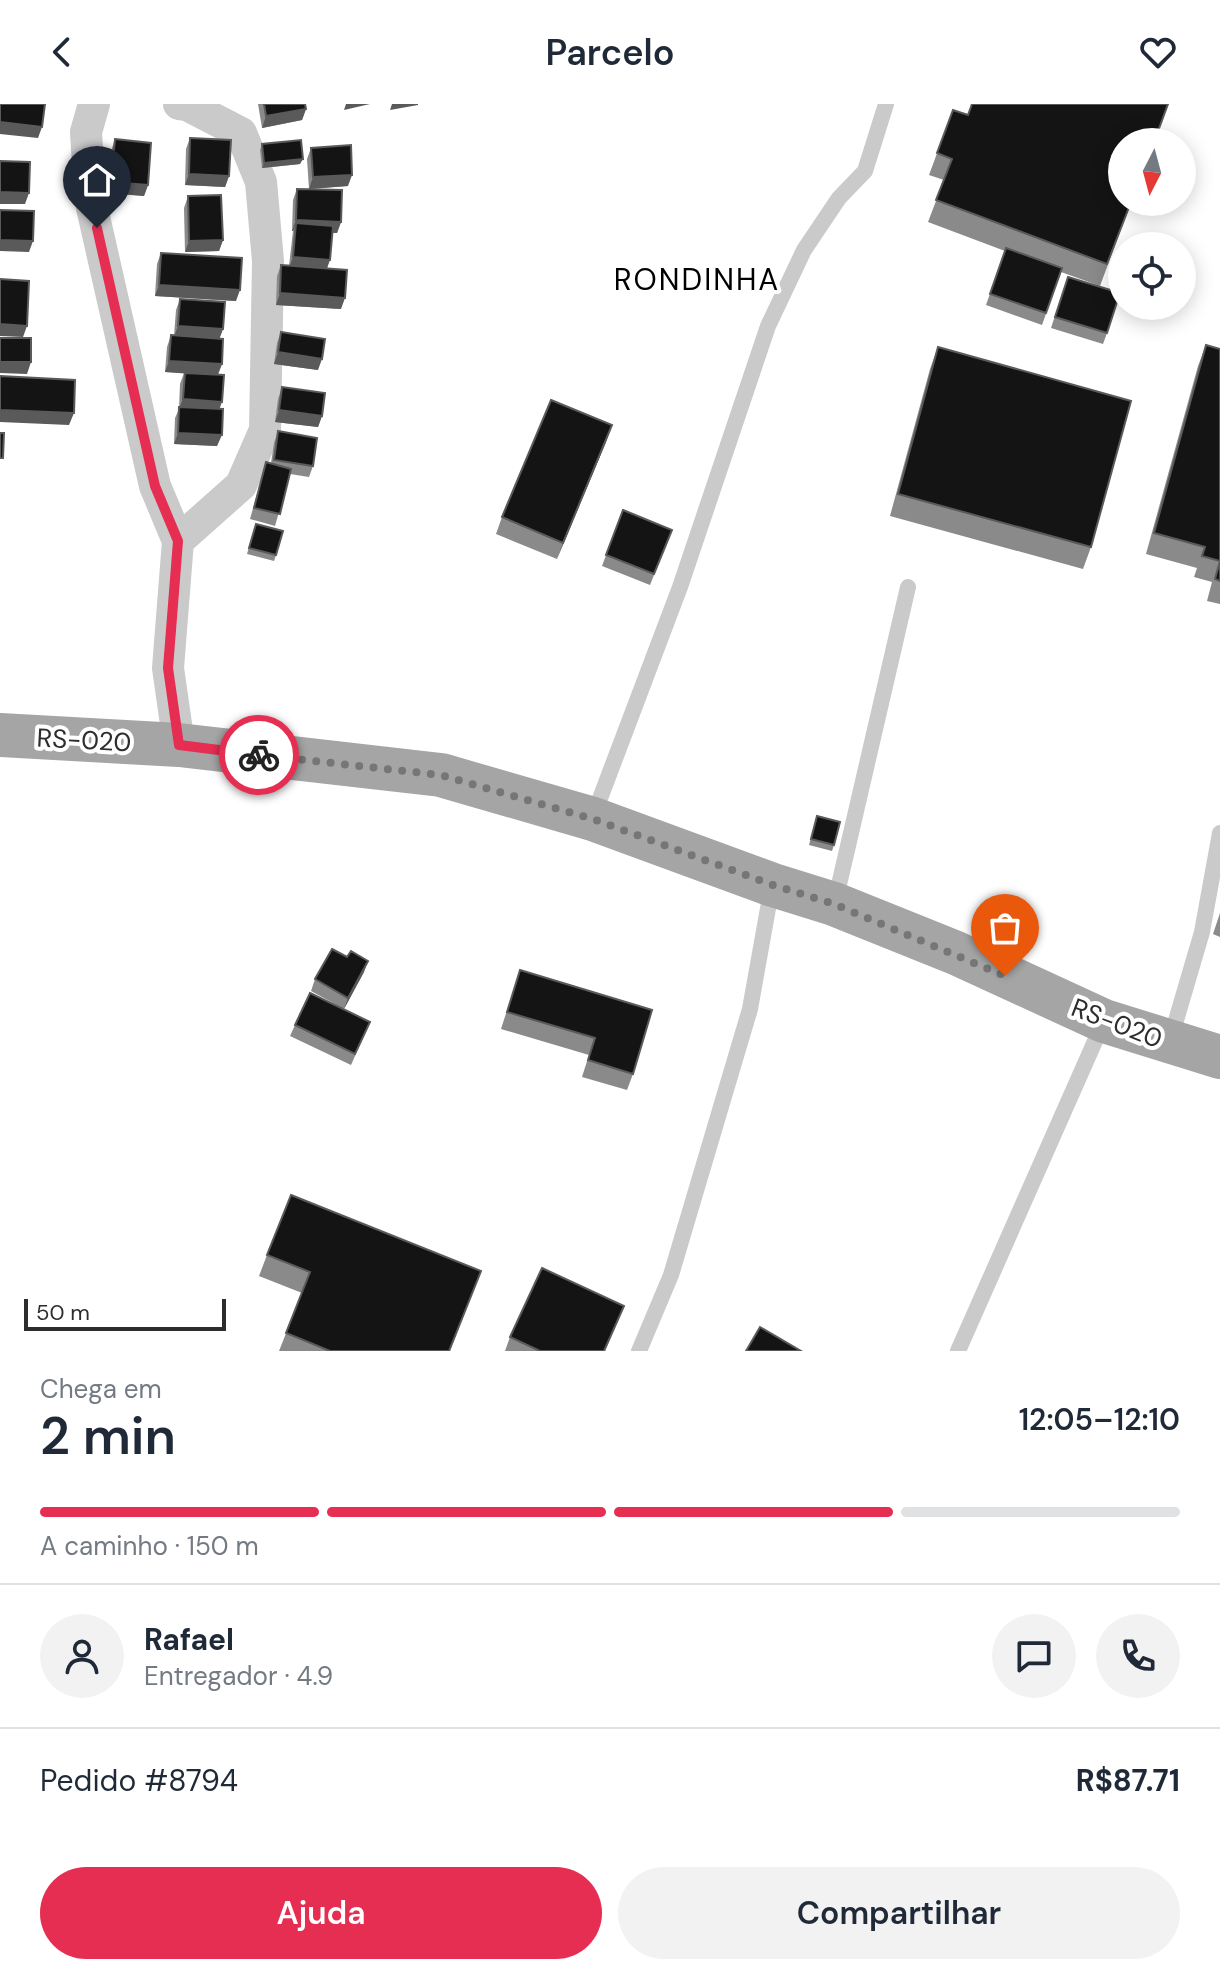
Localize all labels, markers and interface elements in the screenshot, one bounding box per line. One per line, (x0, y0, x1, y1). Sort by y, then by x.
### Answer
text: Parcelo (546, 29, 674, 76)
icon: back (40, 30, 84, 74)
icon: heart (1136, 30, 1180, 74)
north arrow (1108, 128, 1196, 216)
map controls (1108, 128, 1196, 320)
pin (63, 146, 131, 228)
icon: home (75, 158, 119, 202)
button: locate (1108, 232, 1196, 320)
district label: RONDINHA (614, 260, 780, 299)
courier (219, 715, 299, 795)
street label: RS-020 (36, 721, 132, 759)
icon: bike (237, 733, 281, 777)
pin (971, 894, 1039, 976)
icon: bag (983, 906, 1027, 950)
street label: RS-020 (1067, 990, 1167, 1056)
scale bar (24, 1295, 226, 1331)
text: 50 m (36, 1298, 90, 1327)
text: Chega em (40, 1372, 162, 1406)
text: 12:05–12:10 (1019, 1400, 1180, 1439)
text: 2 min (40, 1402, 176, 1470)
text: A caminho · 150 m (40, 1529, 259, 1563)
button: person (40, 1614, 124, 1698)
button: chat (992, 1614, 1076, 1698)
button: phone (1096, 1614, 1180, 1698)
text: Rafael (144, 1620, 234, 1659)
text: Entregador · 4.9 (144, 1659, 333, 1693)
text: Pedido #8794 (40, 1761, 238, 1800)
text: R$87.71 (1076, 1761, 1180, 1800)
button: Ajuda (40, 1867, 602, 1959)
button: Compartilhar (618, 1867, 1180, 1959)

